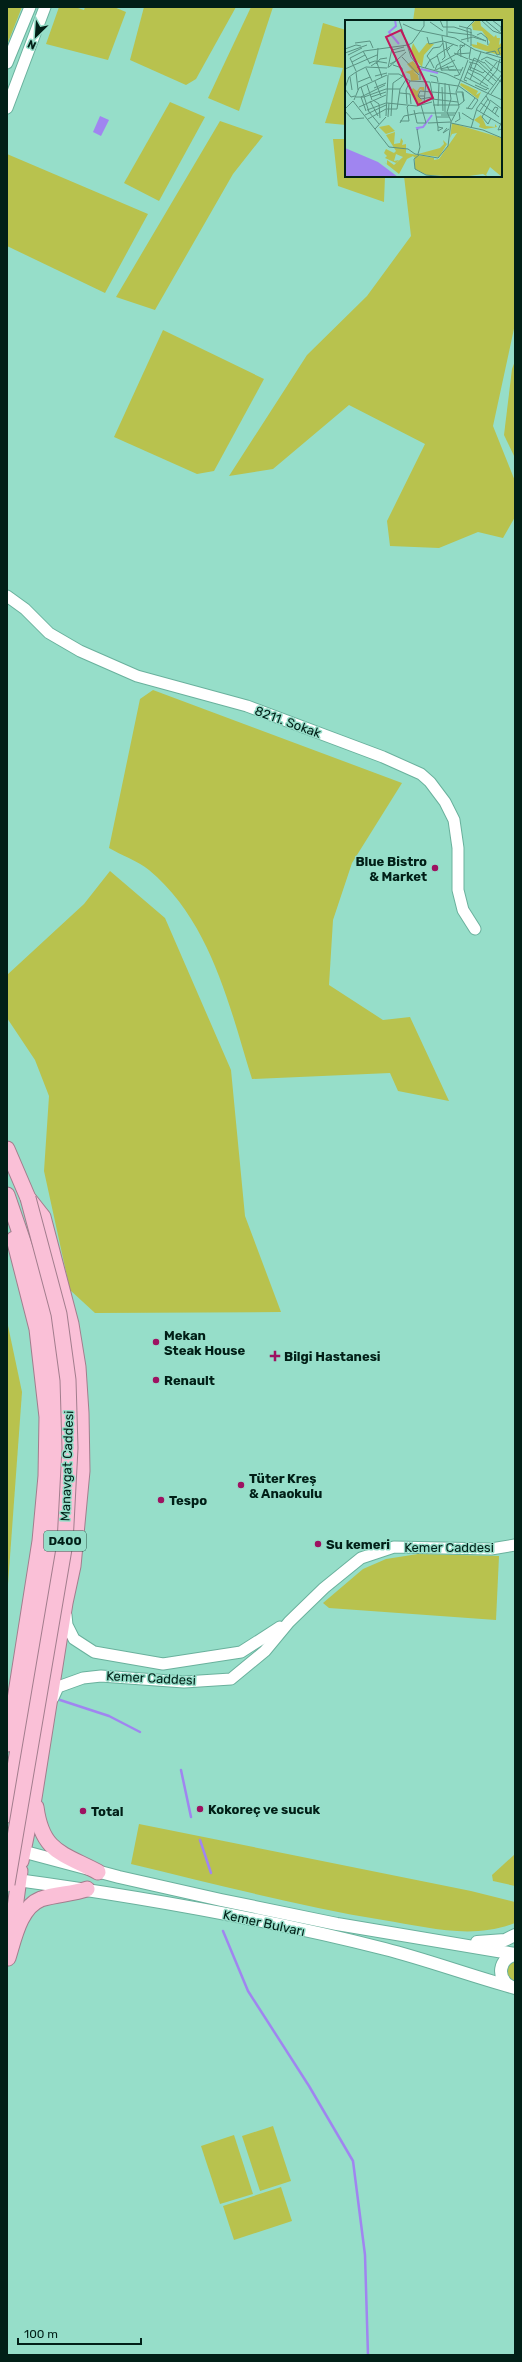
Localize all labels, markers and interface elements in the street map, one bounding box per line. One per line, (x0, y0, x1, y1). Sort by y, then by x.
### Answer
north arrow (16, 16, 56, 56)
inset map (345, 20, 502, 177)
text: N (26, 37, 38, 52)
street label: 8211. Sokak (253, 703, 323, 741)
place label: Blue Bistro & Market (355, 854, 427, 884)
marker: Blue Bistro & Market (430, 863, 440, 873)
place label: Mekan Steak House (164, 1328, 246, 1358)
marker: Mekan Steak House (151, 1337, 161, 1347)
place label: Bilgi Hastanesi (284, 1349, 381, 1364)
marker: Bilgi Hastanesi (269, 1350, 281, 1362)
place label: Renault (164, 1373, 215, 1388)
marker: Renault (151, 1375, 161, 1385)
street label: Manavgat Caddesi (58, 1410, 77, 1522)
place label: Tüter Kreş & Anaokulu (249, 1471, 322, 1501)
marker: Tüter Kreş & Anaokulu (236, 1480, 246, 1490)
place label: Tespo (169, 1493, 207, 1508)
marker: Tespo (156, 1495, 166, 1505)
road number: D400 (44, 1531, 86, 1551)
place label: Su kemeri (326, 1537, 390, 1552)
marker: Su kemeri (313, 1539, 323, 1549)
street label: Kemer Caddesi (404, 1540, 494, 1555)
street label: Kemer Caddesi (106, 1668, 196, 1688)
place label: Kokoreç ve sucuk (208, 1802, 321, 1817)
place label: Total (91, 1804, 123, 1819)
marker: Kokoreç ve sucuk (195, 1804, 205, 1814)
marker: Total (78, 1806, 88, 1816)
street label: Kemer Bulvarı (222, 1907, 306, 1939)
scale bar (18, 2320, 141, 2346)
text: 100 m (24, 2327, 58, 2341)

